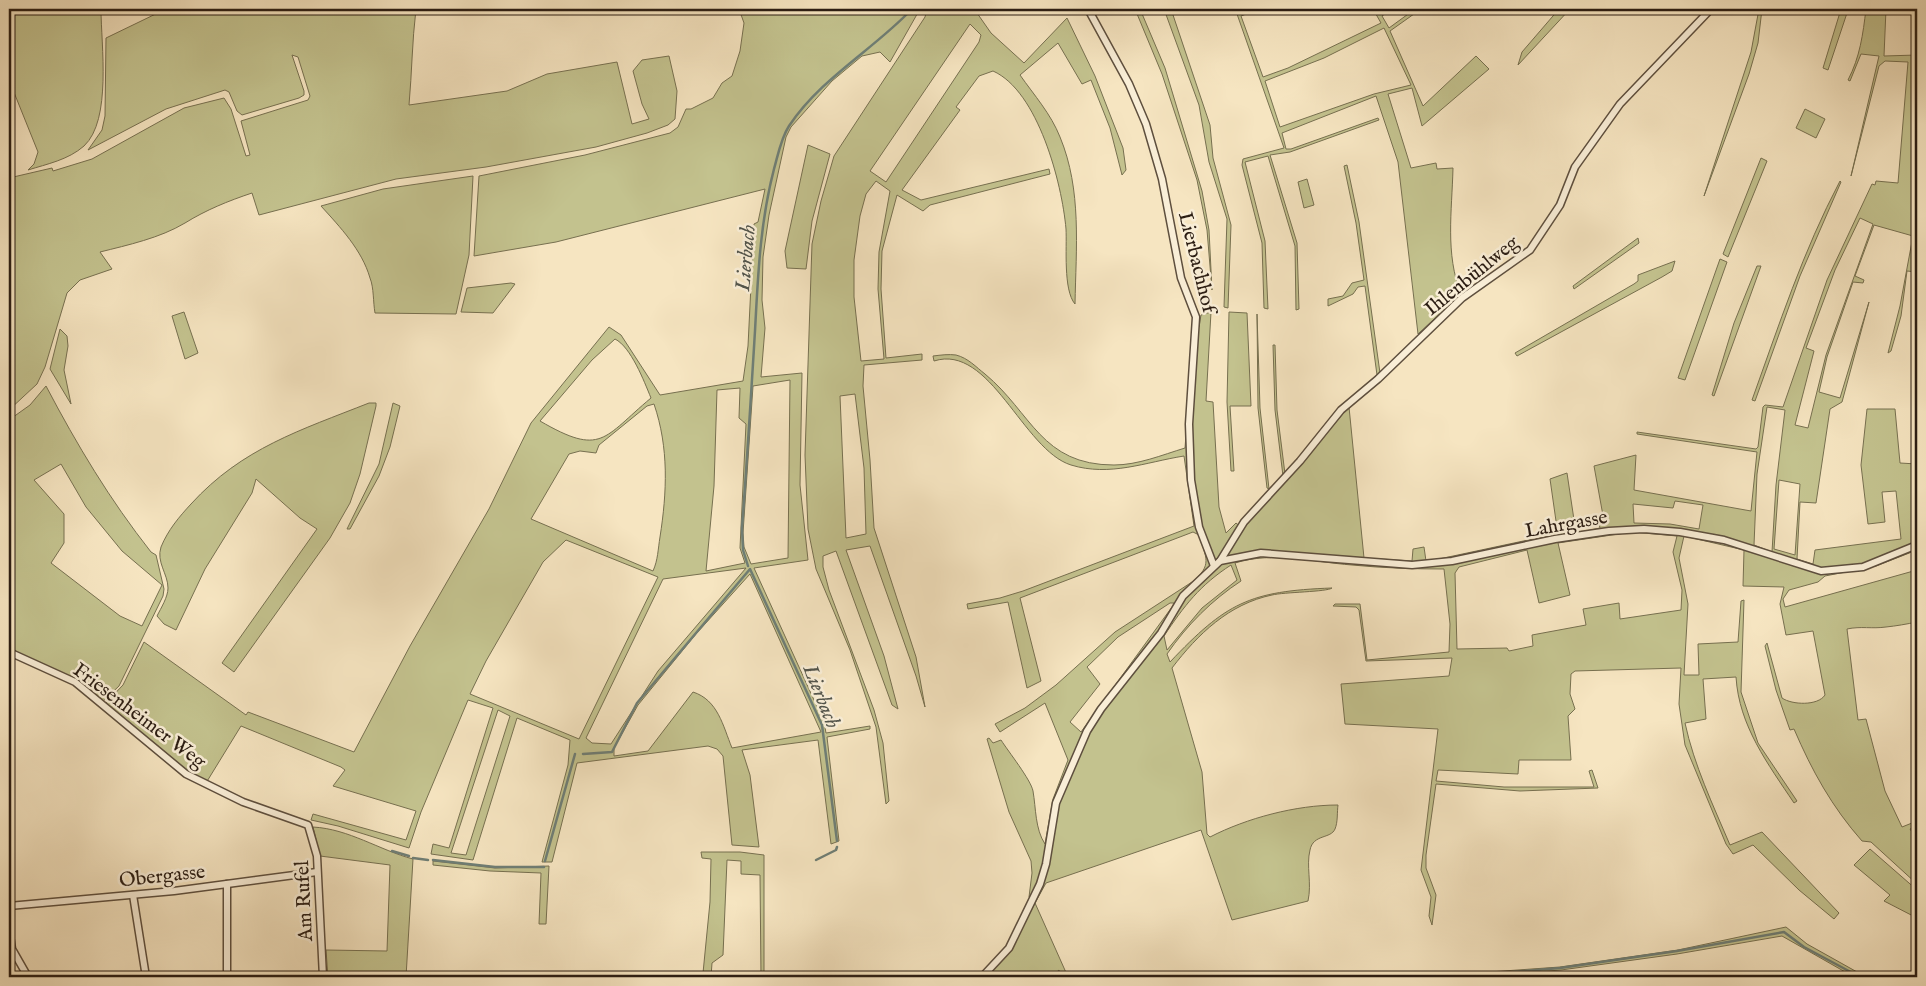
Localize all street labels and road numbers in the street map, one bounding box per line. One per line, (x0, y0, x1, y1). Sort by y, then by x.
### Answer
street label: Lierbachhof (1172, 209, 1222, 319)
street label: Ihlenbühlweg (1420, 230, 1525, 322)
street label: Lahrgasse (1523, 505, 1610, 544)
street label: Friesenheimer Weg (67, 658, 212, 775)
street label: Am Rufel (290, 859, 319, 943)
street label: Obergasse (118, 860, 206, 893)

